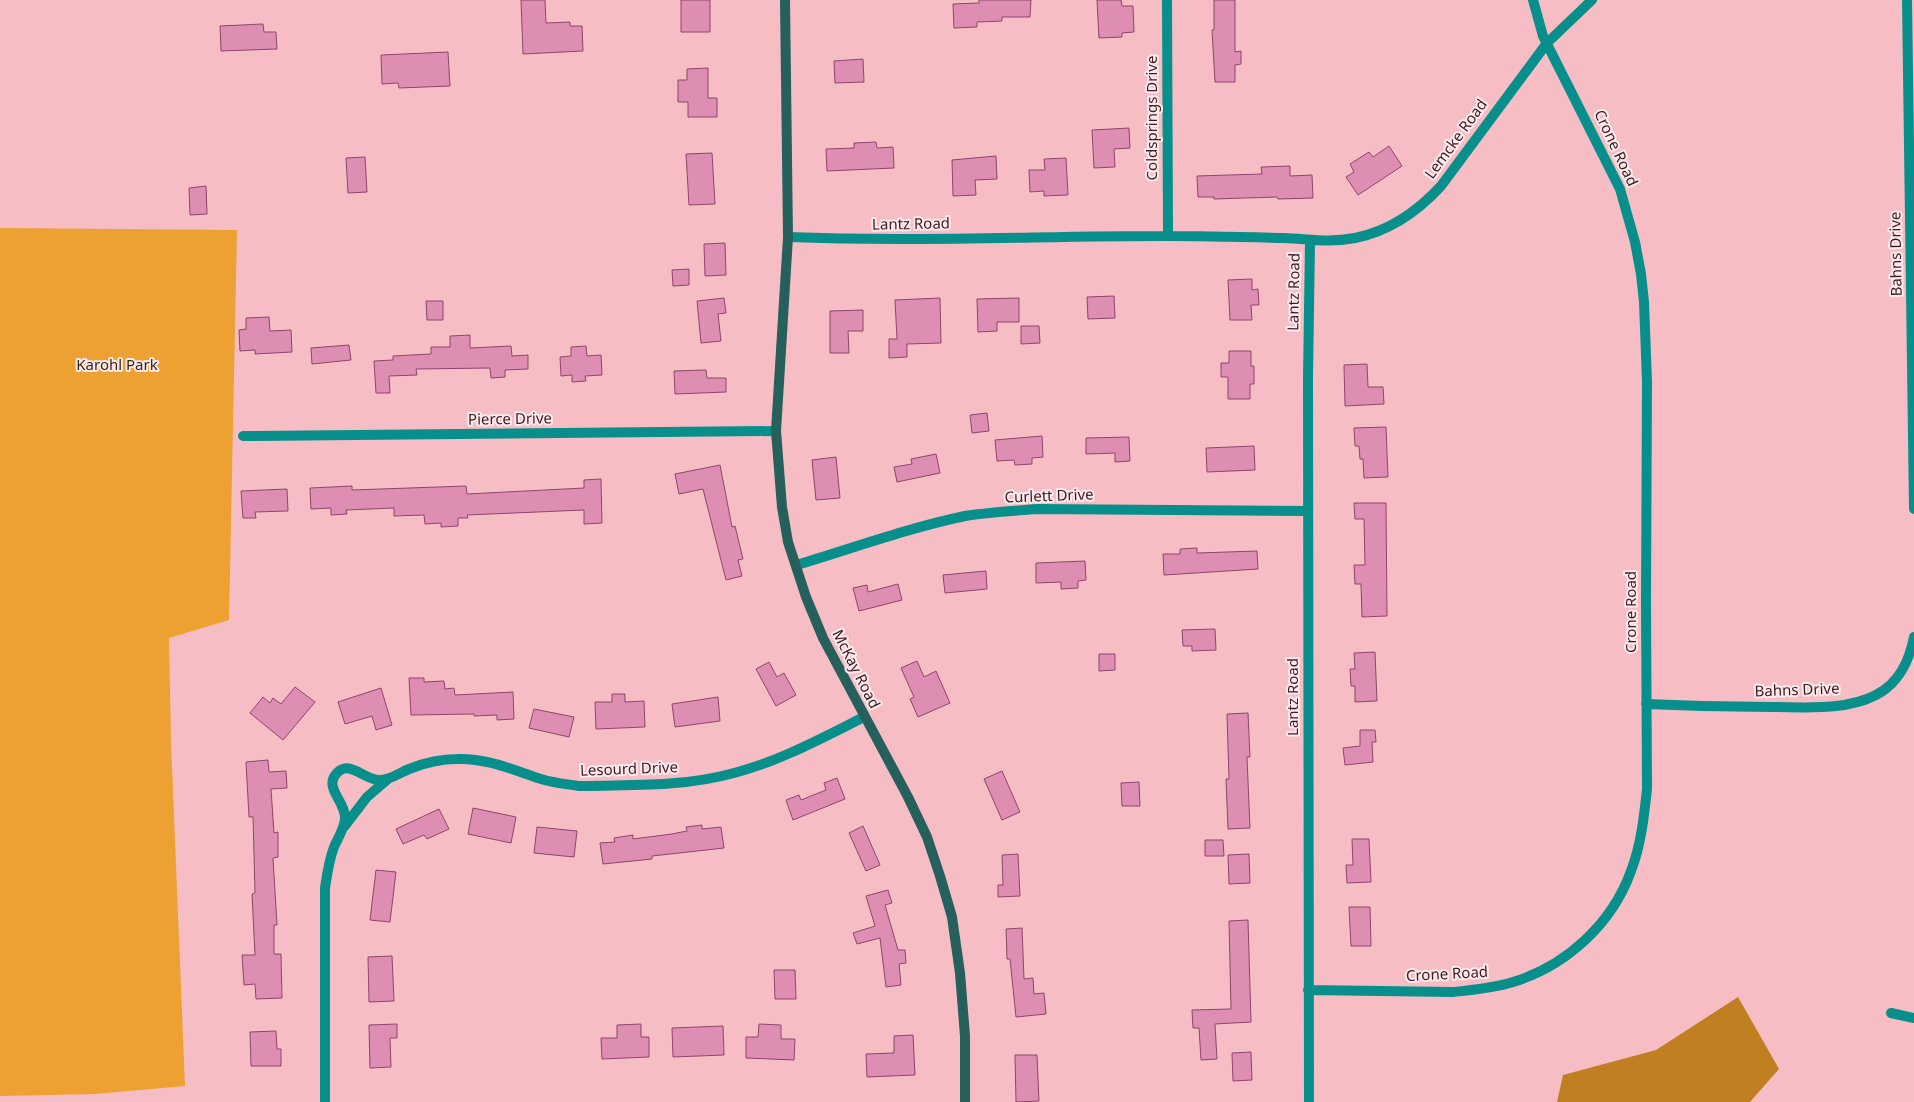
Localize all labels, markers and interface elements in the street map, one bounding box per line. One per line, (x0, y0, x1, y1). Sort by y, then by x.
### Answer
street label: Coldsprings Drive (1141, 56, 1161, 180)
street label: Lemcke Road (1419, 95, 1491, 182)
street label: Crone Road (1590, 106, 1643, 189)
street label: Bahns Drive (1884, 211, 1906, 297)
street label: Lantz Road (872, 212, 950, 234)
street label: Lantz Road (1282, 253, 1304, 331)
park label: Karohl Park (76, 354, 158, 374)
street label: Pierce Drive (468, 407, 552, 429)
street label: Curlett Drive (1004, 483, 1094, 507)
street label: Crone Road (1620, 571, 1640, 653)
street label: McKay Road (828, 626, 885, 711)
street label: Lantz Road (1282, 658, 1302, 736)
street label: Bahns Drive (1754, 678, 1840, 700)
street label: Lesourd Drive (580, 756, 678, 780)
street label: Crone Road (1405, 961, 1488, 985)

